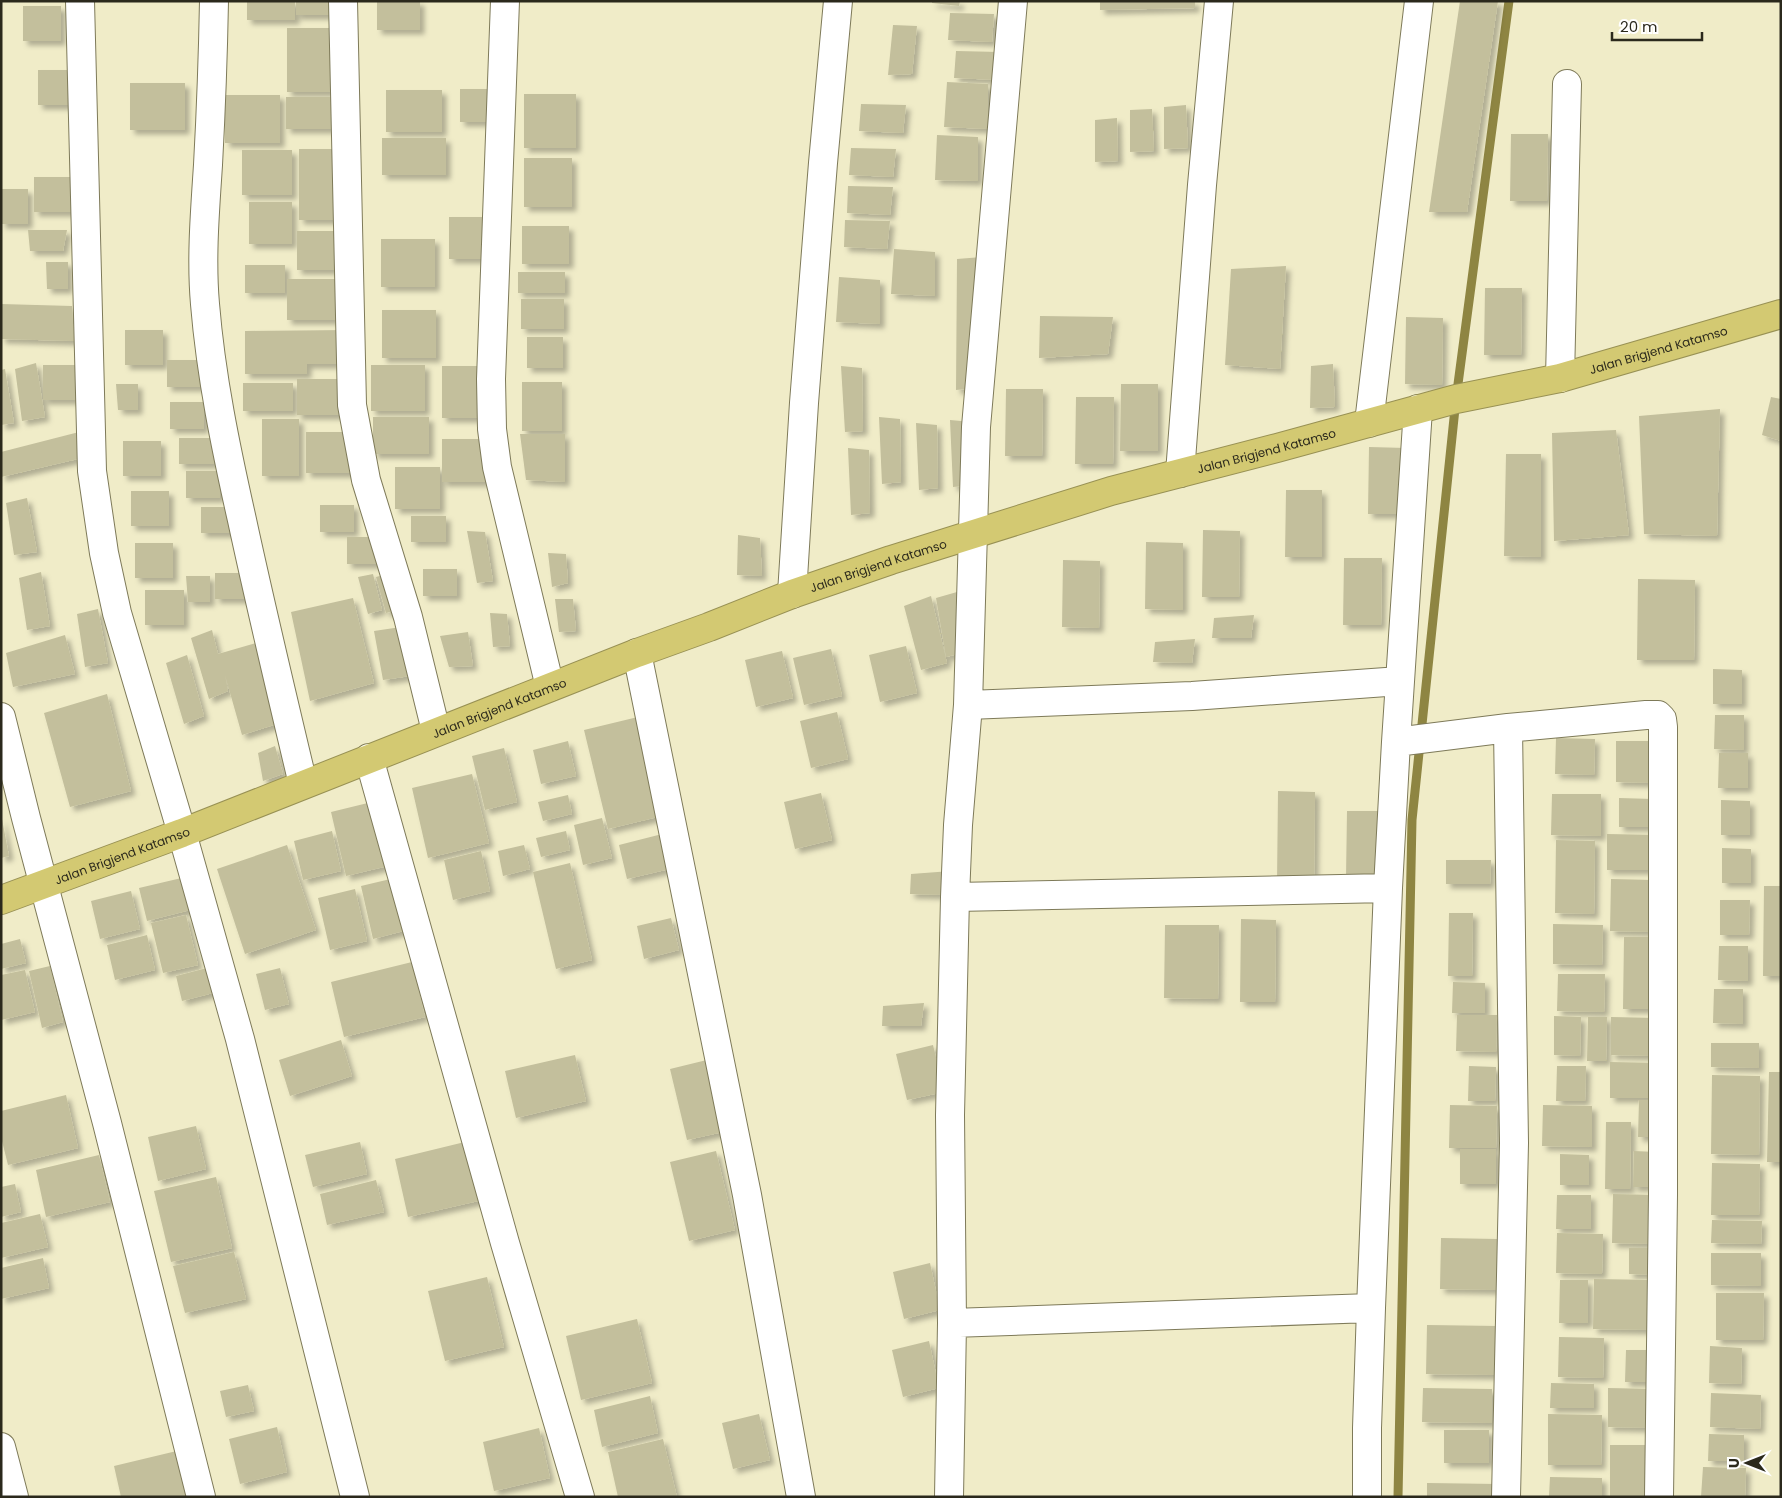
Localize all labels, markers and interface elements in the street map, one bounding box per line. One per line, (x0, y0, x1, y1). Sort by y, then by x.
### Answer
scale bar (1612, 10, 1702, 42)
text: 20 m (1620, 16, 1658, 37)
street label: Jalan Brigjend Katamso (1587, 321, 1730, 378)
street label: Jalan Brigjend Katamso (1195, 424, 1338, 477)
street label: Jalan Brigjend Katamso (807, 535, 949, 596)
street label: Jalan Brigjend Katamso (429, 673, 569, 742)
street label: Jalan Brigjend Katamso (52, 822, 192, 888)
north arrow (1722, 1438, 1772, 1488)
text: U (1724, 1458, 1744, 1468)

